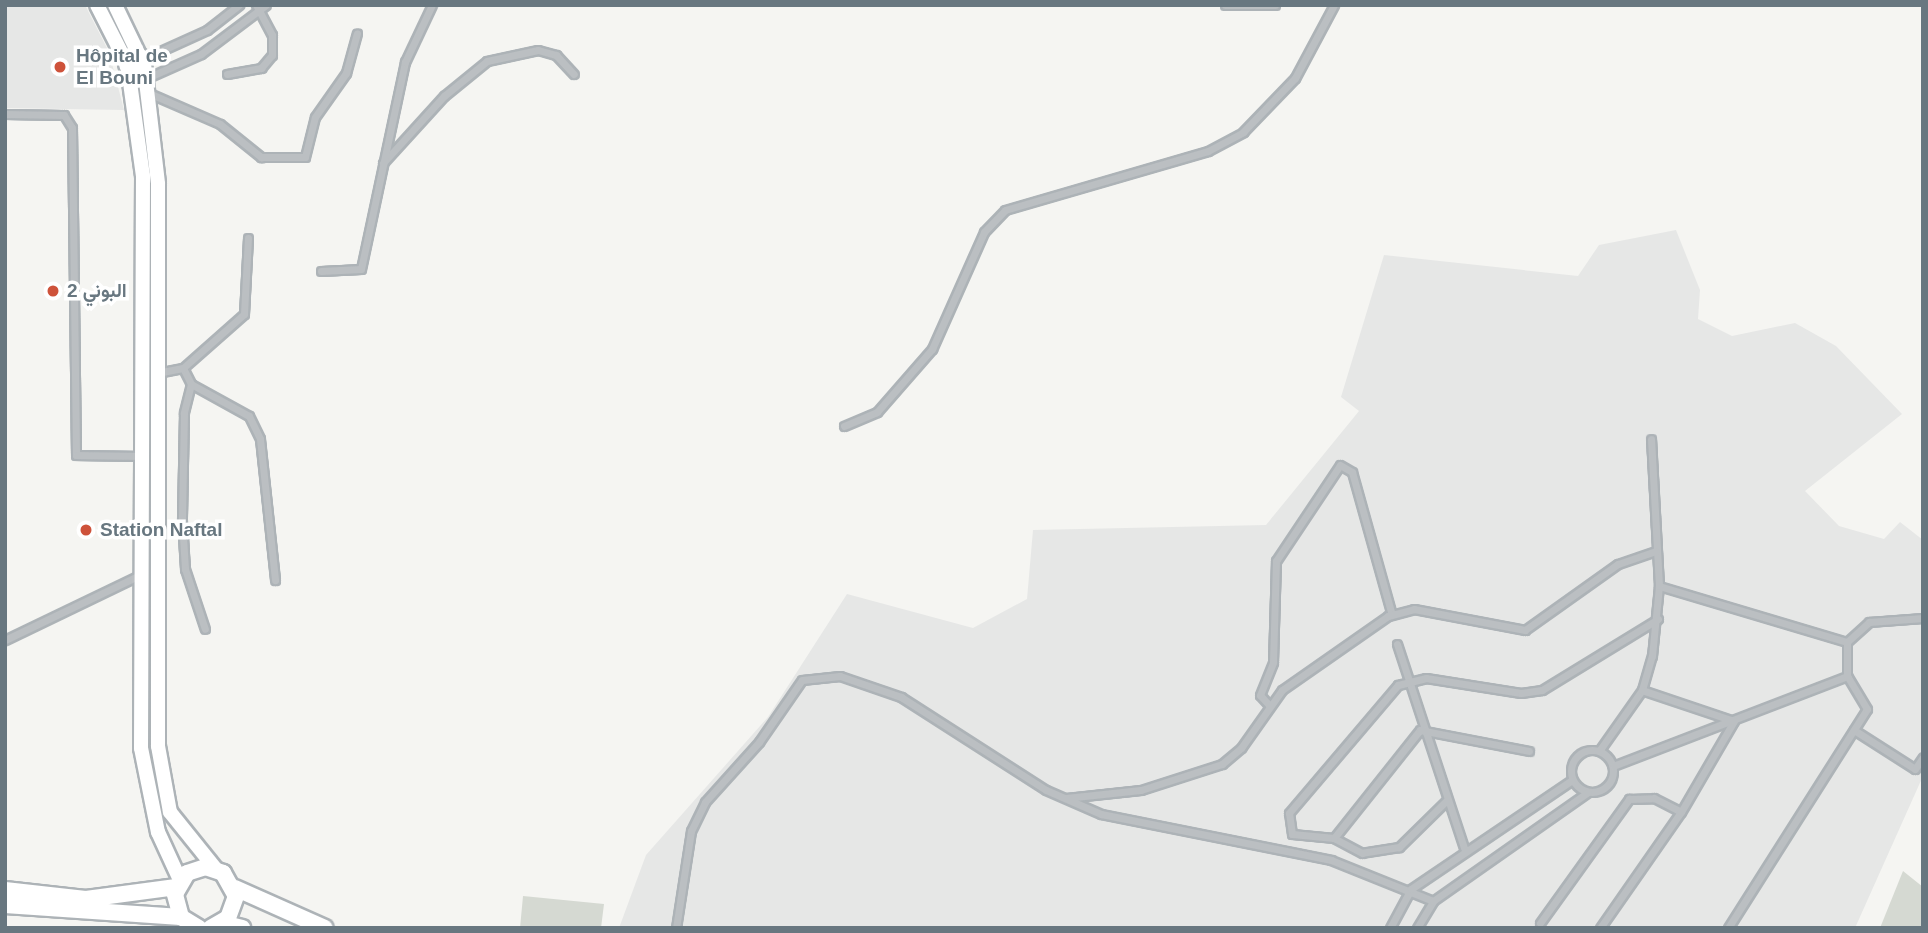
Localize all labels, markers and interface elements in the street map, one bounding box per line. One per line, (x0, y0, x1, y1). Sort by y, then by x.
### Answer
place label: Hôpital de El Bouni (76, 45, 168, 89)
marker: Hôpital de El Bouni (50, 57, 70, 77)
place label: البوني 2 (67, 280, 127, 302)
marker: البوني 2 (45, 283, 61, 299)
place label: Station Naftal (100, 519, 222, 541)
marker: Station Naftal (78, 522, 94, 538)

